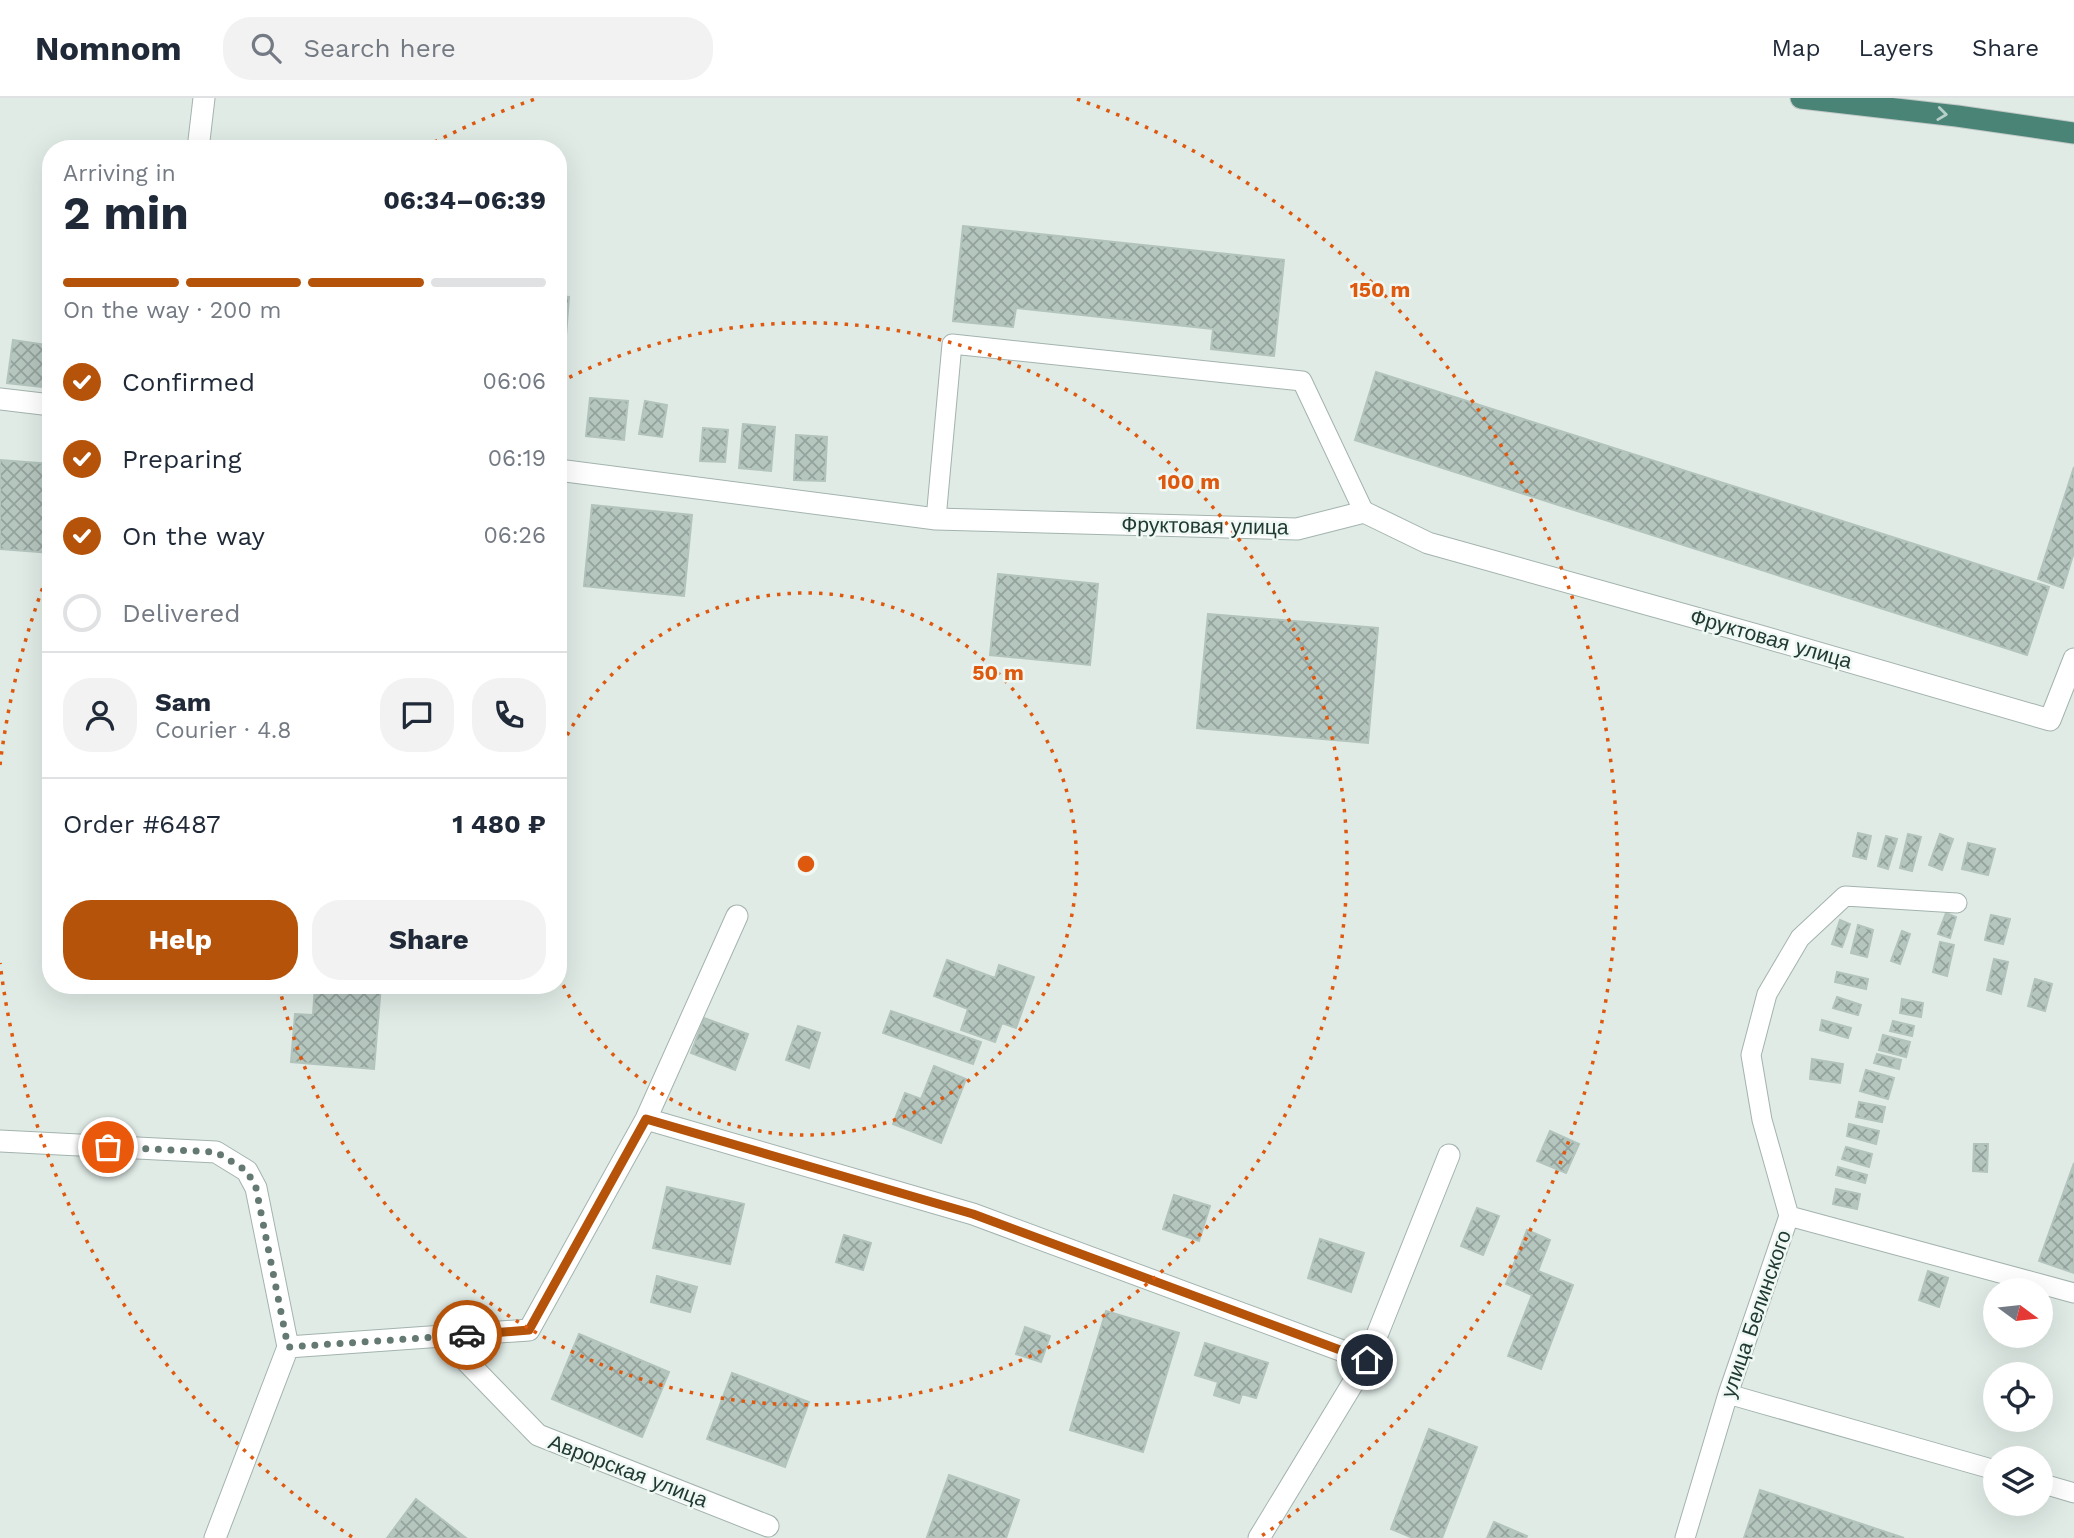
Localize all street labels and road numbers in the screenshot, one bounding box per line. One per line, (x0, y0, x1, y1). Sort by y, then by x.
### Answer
street label: Фруктовая улица (1121, 512, 1289, 539)
street label: Фруктовая улица (1687, 603, 1855, 674)
street label: улица Белинского (1715, 1227, 1796, 1401)
street label: Аврорская улица (545, 1429, 712, 1512)

